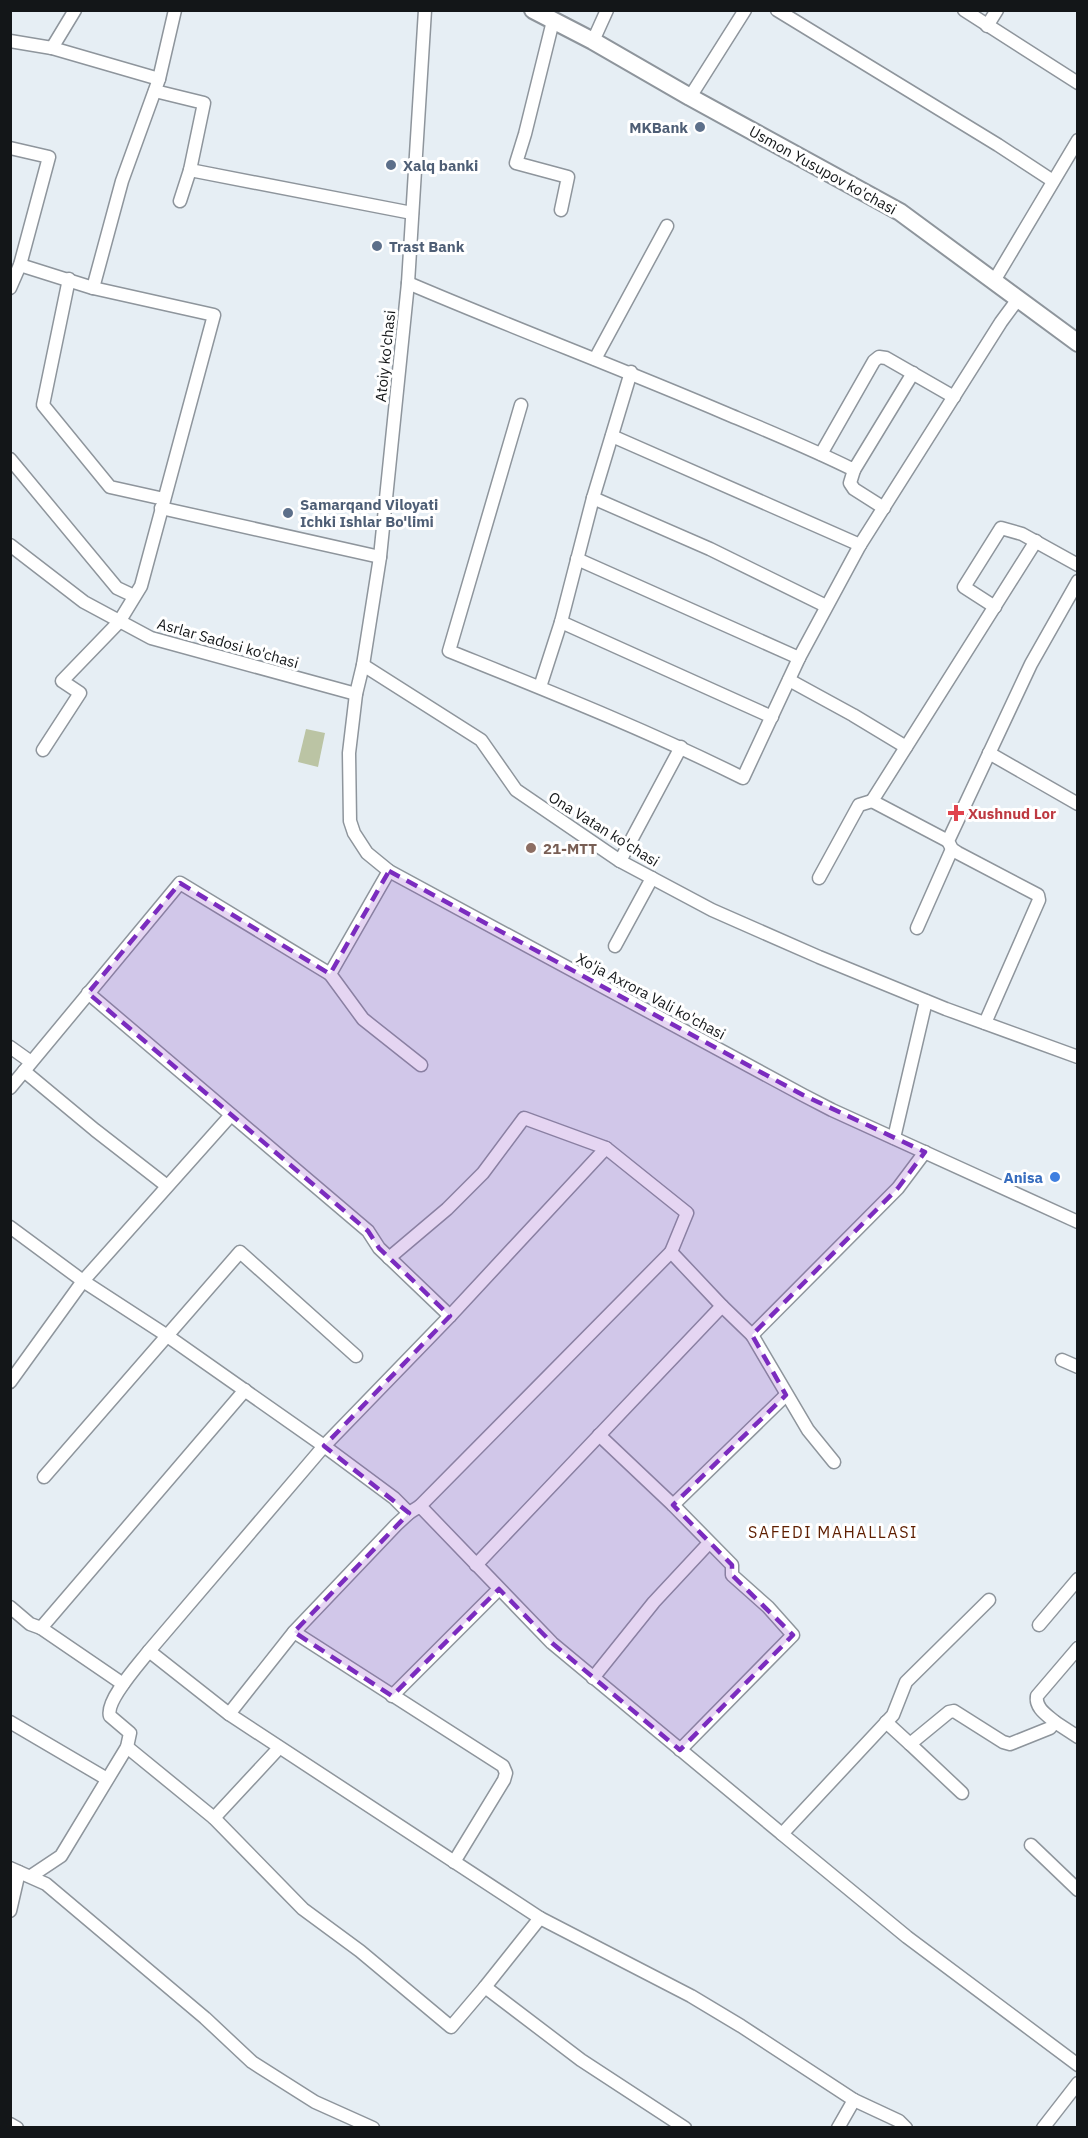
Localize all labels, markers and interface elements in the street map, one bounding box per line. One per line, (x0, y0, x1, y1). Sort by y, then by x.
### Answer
place label: MKBank (629, 118, 688, 137)
marker: MKBank (693, 120, 707, 134)
street label: Usmon Yusupov ko'chasi (746, 121, 900, 219)
place label: Xalq banki (403, 156, 478, 175)
marker: Xalq banki (384, 158, 398, 172)
place label: Trast Bank (389, 237, 465, 256)
marker: Trast Bank (370, 239, 384, 253)
street label: Atoiy ko'chasi (371, 309, 399, 403)
place label: Samarqand Viloyati Ichki Ishlar Bo'limi (300, 495, 438, 531)
marker: Samarqand Viloyati Ichki Ishlar Bo'limi (281, 506, 295, 520)
street label: Asrlar Sadosi ko'chasi (155, 614, 301, 672)
street label: Ona Vatan ko'chasi (545, 787, 663, 871)
place label: Xushnud Lor (968, 804, 1056, 823)
marker: Xushnud Lor (949, 806, 963, 820)
place label: 21-MTT (543, 839, 597, 858)
marker: 21-MTT (524, 841, 538, 855)
street label: Xo'ja Axrora Vali ko'chasi (573, 949, 729, 1043)
place label: Anisa (1003, 1168, 1043, 1187)
marker: Anisa (1048, 1170, 1062, 1184)
district label: SAFEDI MAHALLASI (748, 1522, 918, 1542)

